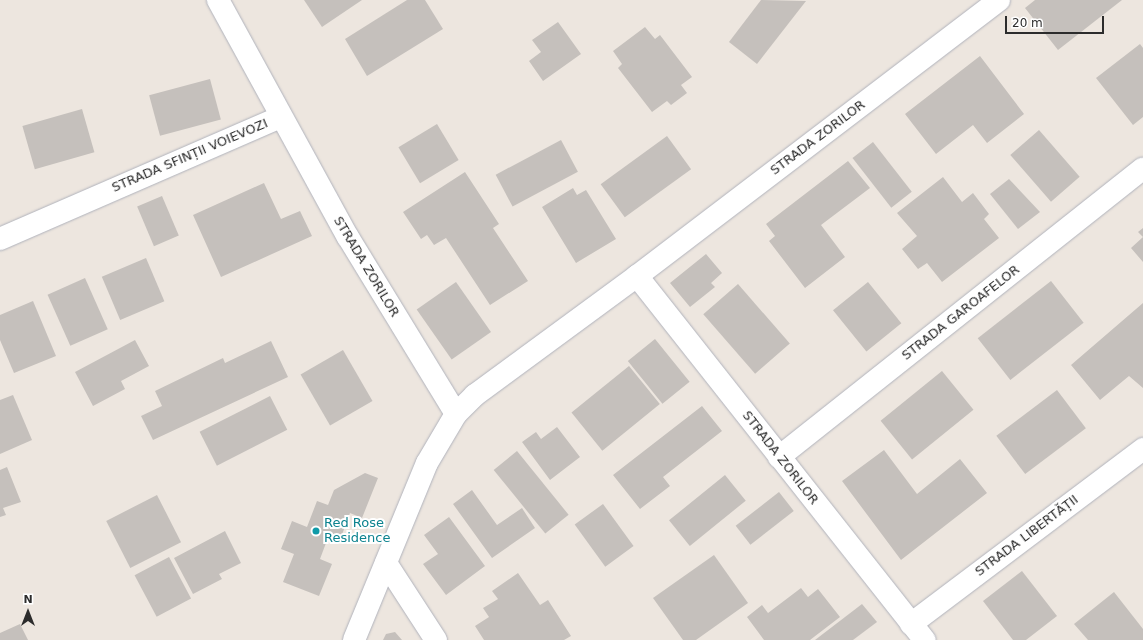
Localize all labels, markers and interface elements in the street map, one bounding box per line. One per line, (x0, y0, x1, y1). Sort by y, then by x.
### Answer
scale bar (1007, 8, 1106, 34)
text: 20 m (1012, 16, 1043, 30)
street label: STRADA ZORILOR (768, 97, 868, 179)
street label: STRADA SFINȚII VOIEVOZI (110, 116, 270, 196)
street label: STRADA ZORILOR (330, 214, 402, 320)
street label: STRADA GAROAFELOR (899, 262, 1023, 364)
street label: STRADA ZORILOR (739, 408, 821, 508)
street label: STRADA LIBERTĂȚII (972, 492, 1082, 580)
place label: Red Rose Residence (324, 516, 390, 547)
marker: Red Rose Residence (311, 526, 321, 536)
north arrow (8, 592, 48, 632)
text: N (23, 593, 33, 606)

